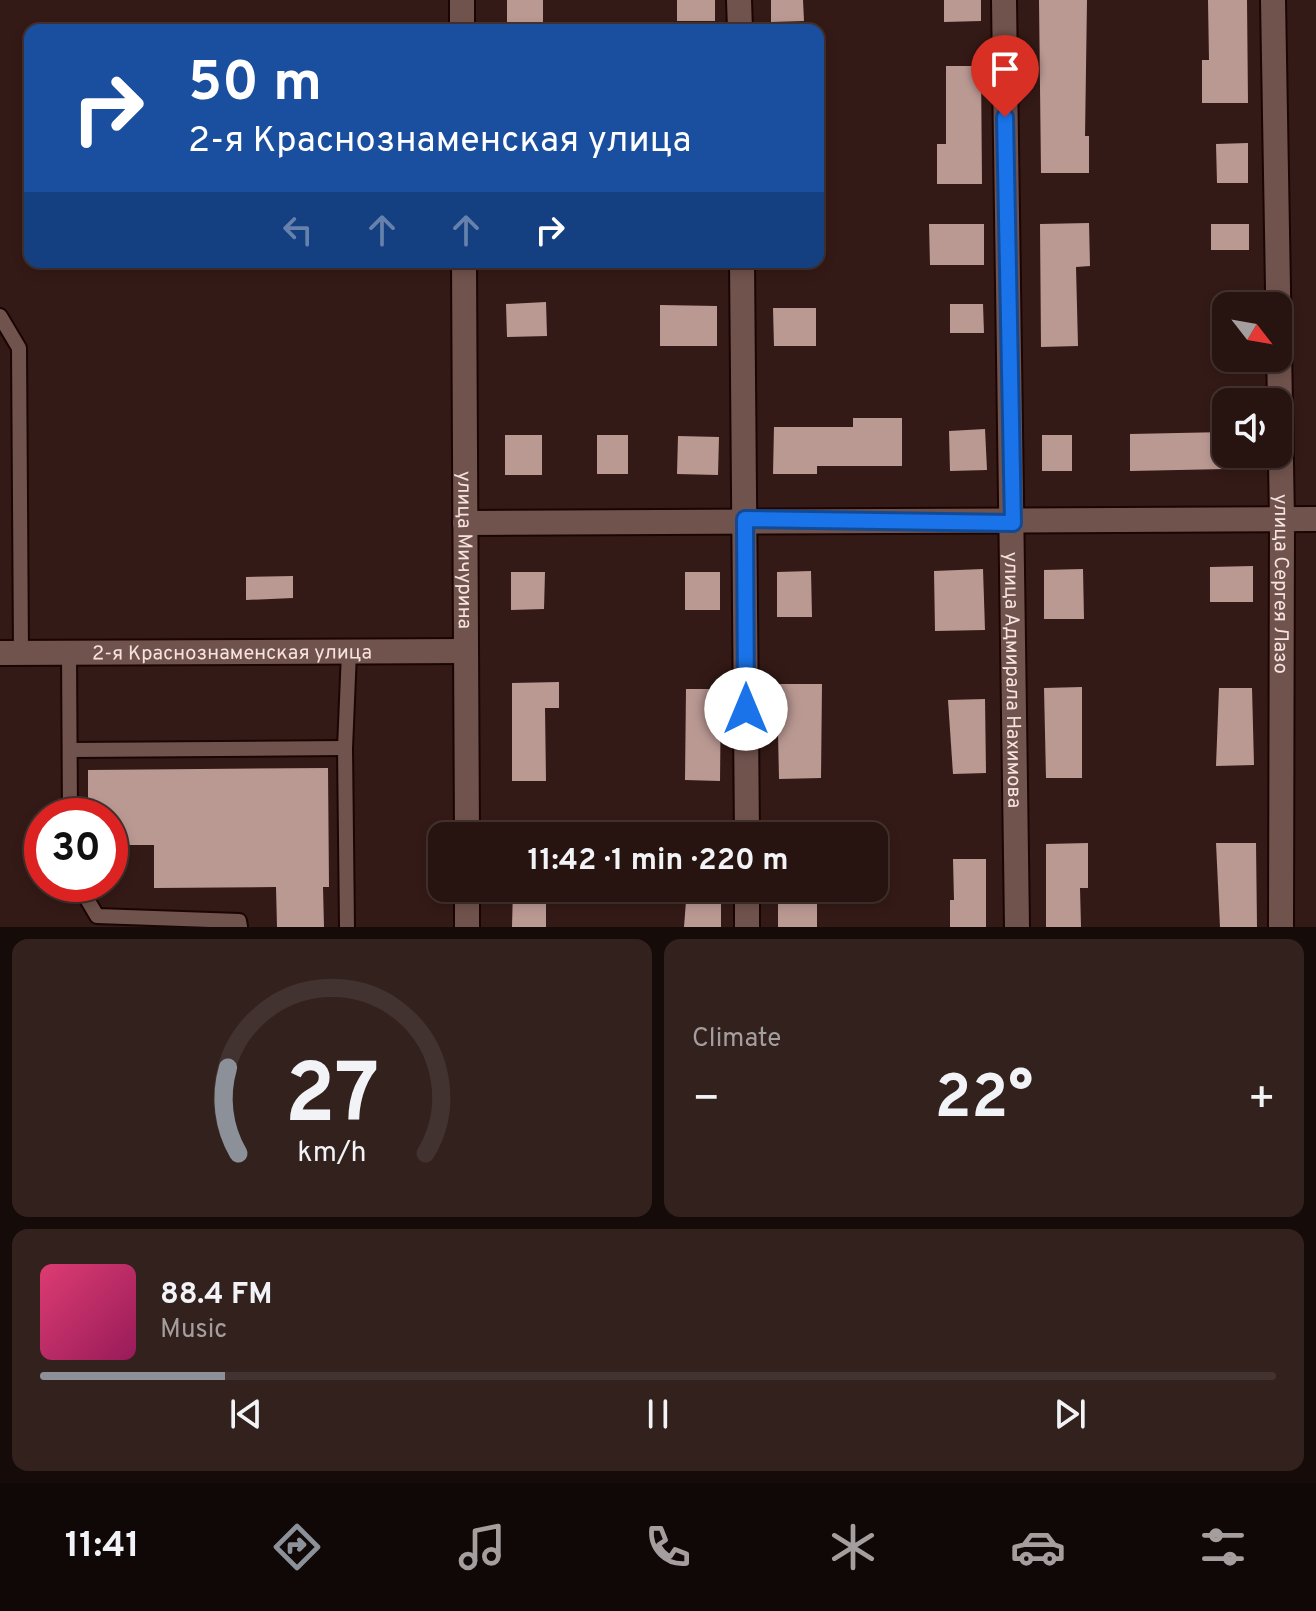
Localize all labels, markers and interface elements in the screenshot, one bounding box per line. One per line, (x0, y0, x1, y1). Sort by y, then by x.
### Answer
pin (971, 35, 1039, 117)
icon: arrive (983, 47, 1027, 91)
text: 50 m (188, 50, 322, 120)
icon: right (56, 56, 160, 160)
text: 2-я Краснознаменская улица (188, 119, 691, 165)
icon: left (276, 208, 320, 252)
icon: ahead (360, 208, 404, 252)
icon: ahead (444, 208, 488, 252)
icon: right (528, 208, 572, 252)
north arrow (1212, 292, 1292, 372)
map controls (1212, 292, 1292, 468)
button: sound (1212, 388, 1292, 468)
street label: улица Мичурина (450, 471, 477, 629)
street label: улица Сергея Лазо (1267, 494, 1293, 674)
street label: улица Адмирала Нахимова (997, 551, 1026, 809)
street label: 2-я Краснознаменская улица (92, 640, 372, 668)
position arrow (704, 667, 788, 751)
speed limit sign: 30 (24, 798, 128, 902)
text: 11:42 · 1 min · 220 m (527, 843, 789, 880)
text: Climate (692, 1023, 781, 1056)
text: 27 (285, 1047, 379, 1152)
text: 22° (935, 1063, 1033, 1139)
text: − (692, 1073, 720, 1129)
text: + (1248, 1073, 1276, 1129)
text: km/h (297, 1136, 367, 1172)
text: 88.4 FM (160, 1277, 273, 1314)
text: Music (160, 1314, 227, 1347)
icon: previous (224, 1392, 268, 1436)
icon: pause (636, 1392, 680, 1436)
icon: next (1048, 1392, 1092, 1436)
icon: directions (269, 1519, 325, 1575)
icon: music (454, 1519, 510, 1575)
icon: phone (640, 1519, 696, 1575)
icon: climate (825, 1519, 881, 1575)
icon: car (1010, 1519, 1066, 1575)
icon: filters (1195, 1519, 1251, 1575)
text: 11:41 (65, 1524, 140, 1570)

